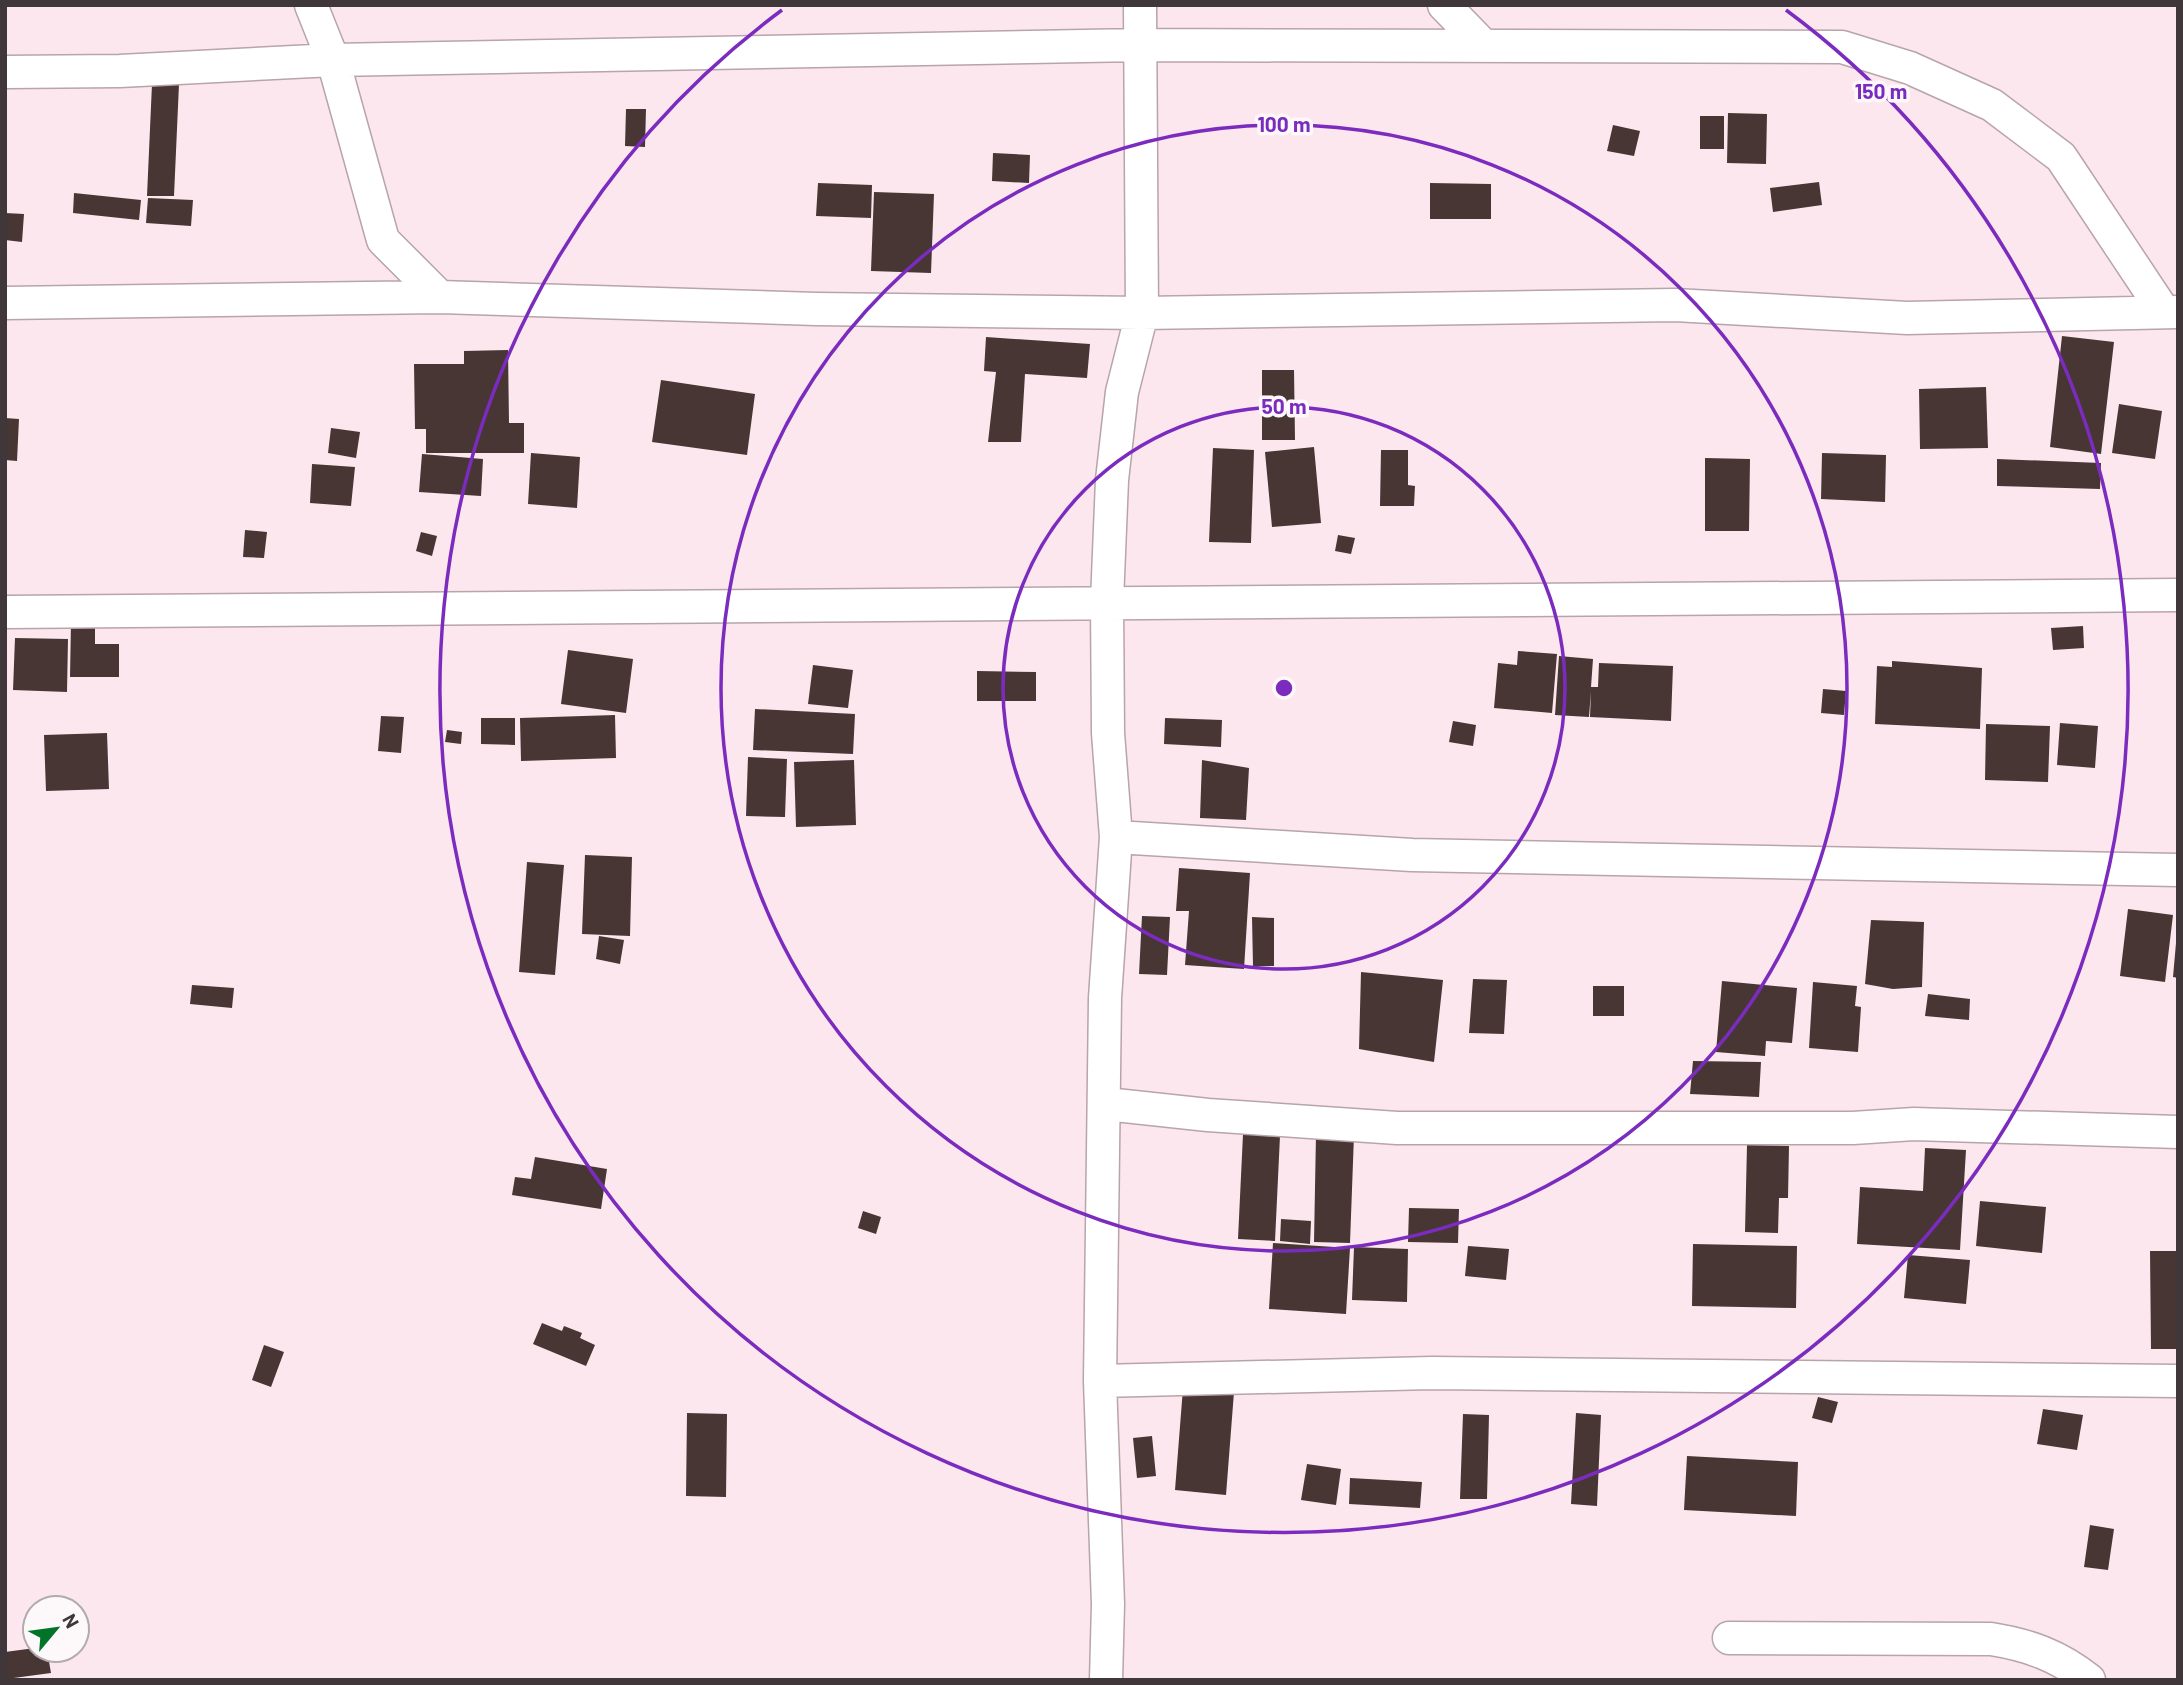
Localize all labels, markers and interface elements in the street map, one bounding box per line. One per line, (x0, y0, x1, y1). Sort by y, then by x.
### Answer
text: 150 m (1855, 78, 1907, 103)
text: 100 m (1257, 111, 1311, 136)
text: 50 m (1261, 393, 1307, 418)
centre of rings (1272, 676, 1296, 700)
north arrow (21, 1594, 91, 1664)
text: N (58, 1609, 84, 1632)

